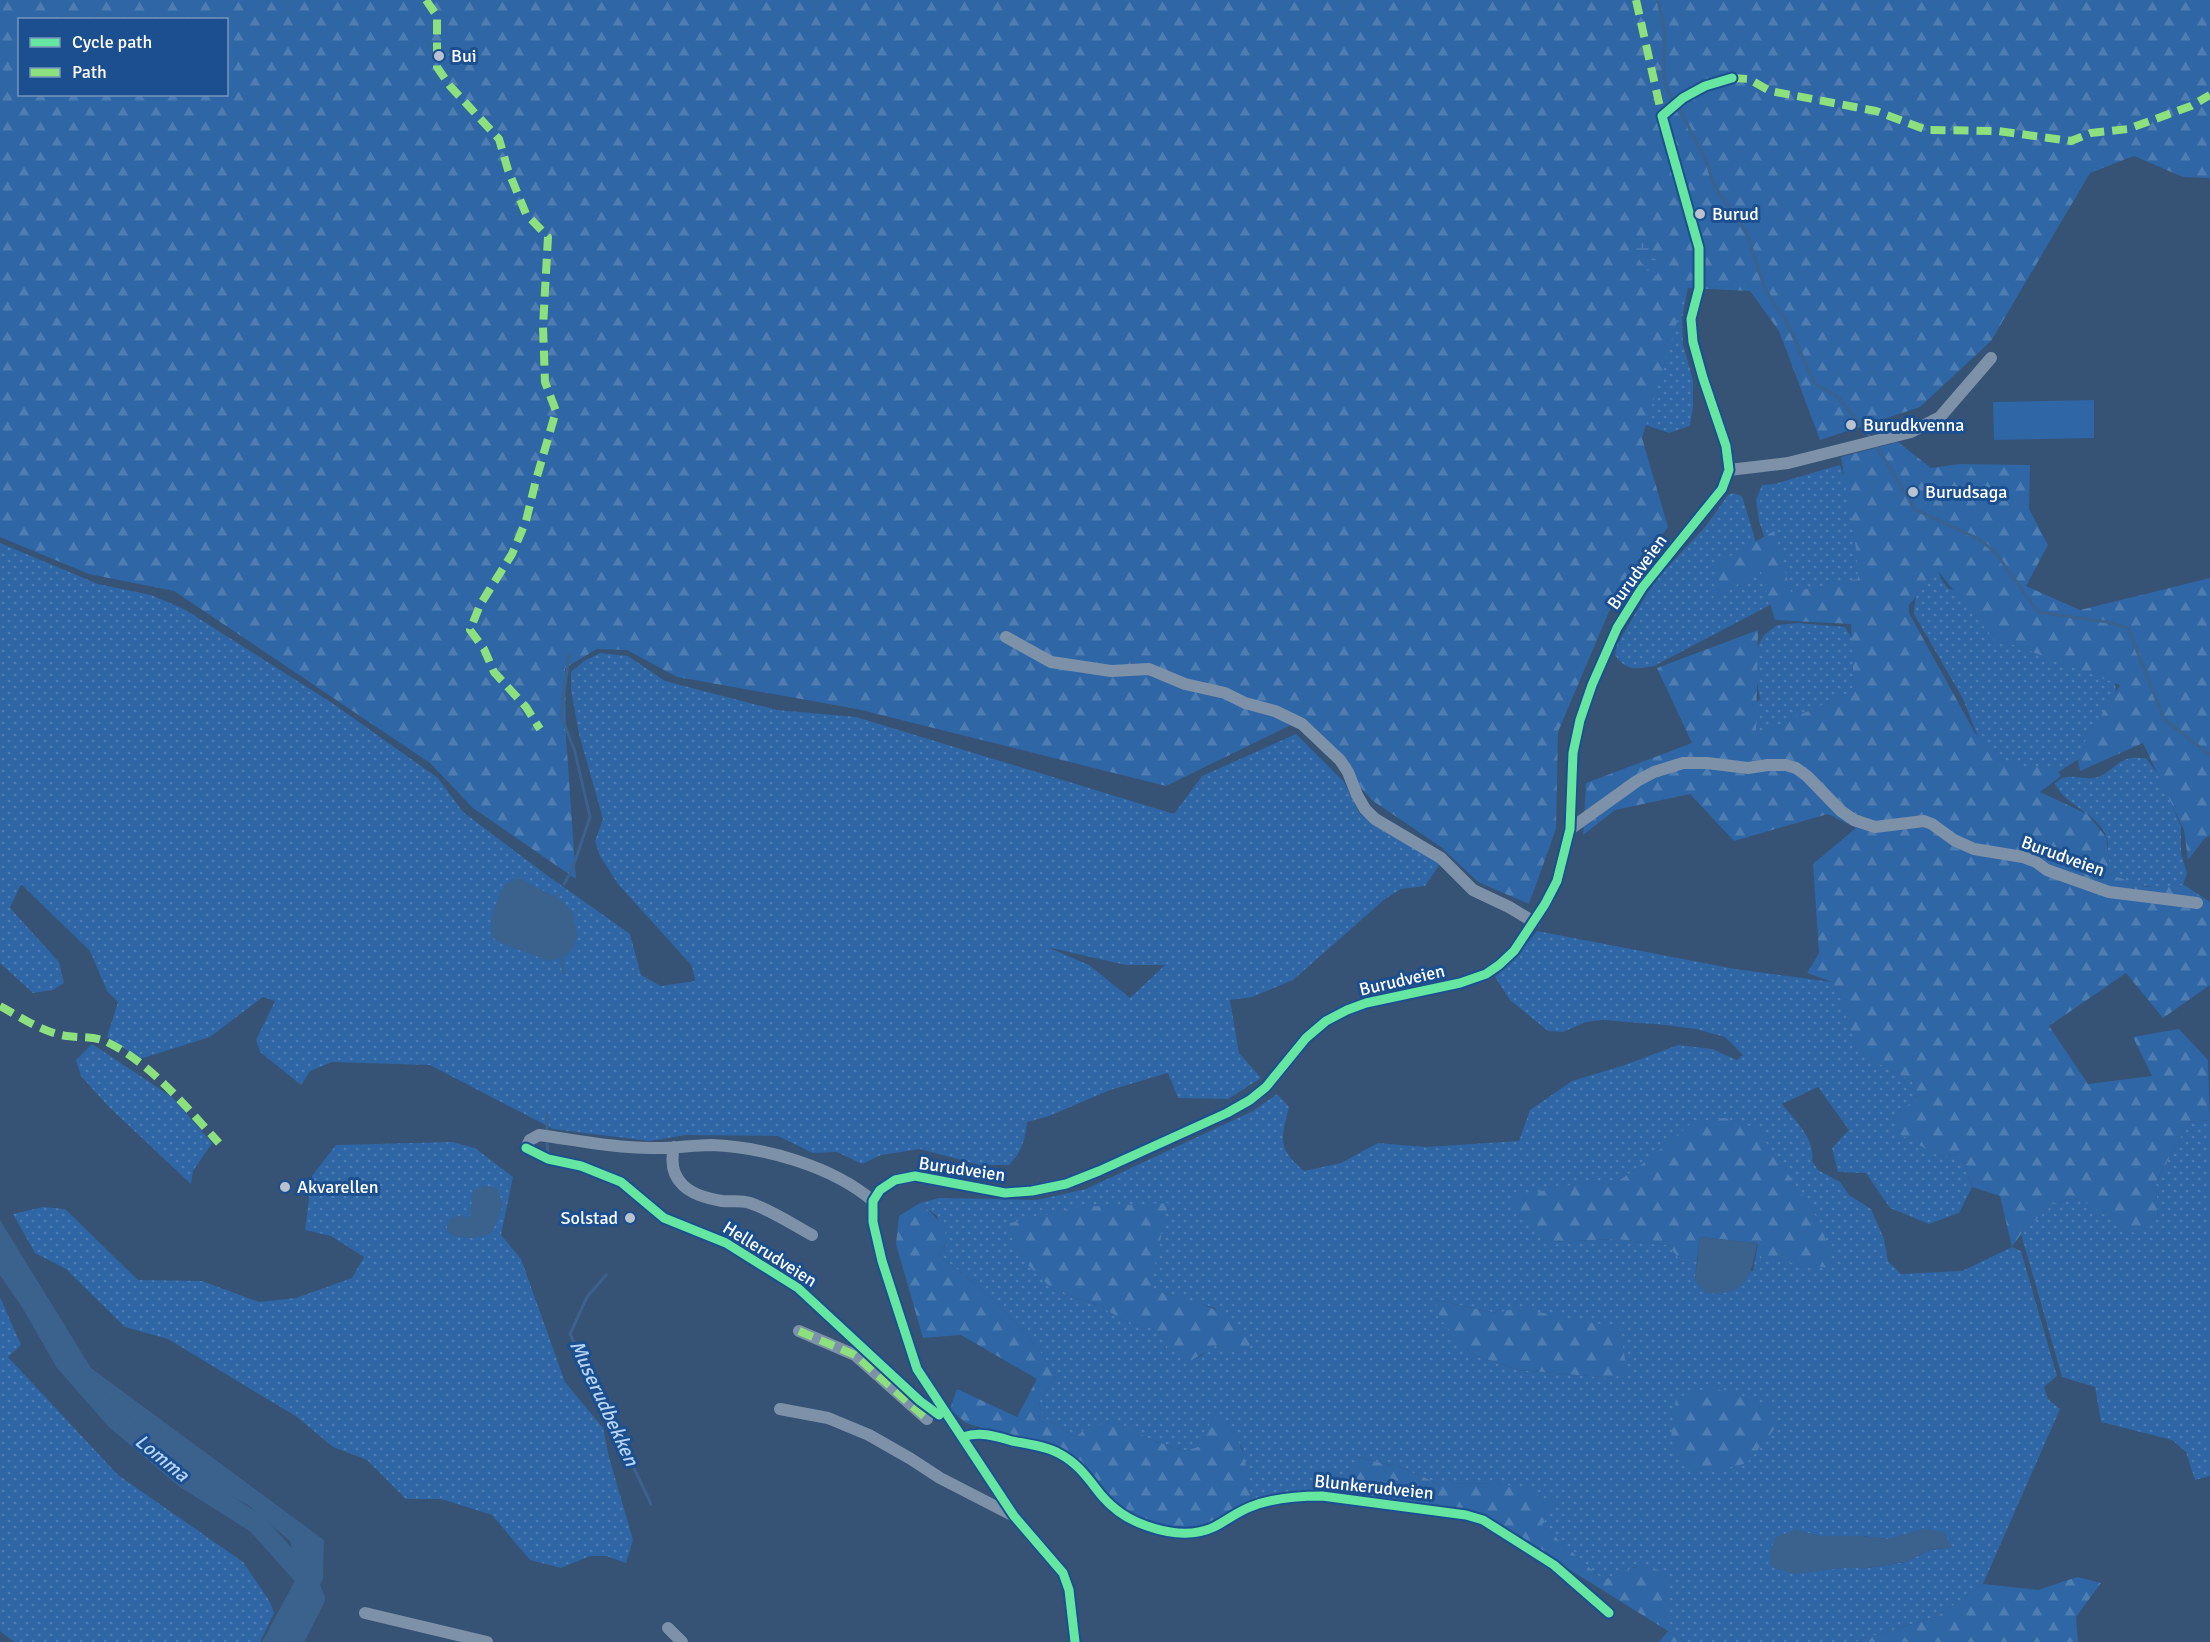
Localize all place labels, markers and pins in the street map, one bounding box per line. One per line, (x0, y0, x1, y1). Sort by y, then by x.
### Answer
place label: Bui (451, 45, 477, 67)
marker: Bui (432, 49, 446, 63)
place label: Burud (1712, 203, 1759, 225)
marker: Burud (1693, 207, 1707, 221)
place label: Burudkvenna (1863, 414, 1965, 436)
marker: Burudkvenna (1844, 418, 1858, 432)
place label: Burudsaga (1925, 481, 2007, 503)
marker: Burudsaga (1906, 485, 1920, 499)
place label: Akvarellen (297, 1176, 379, 1198)
marker: Akvarellen (278, 1180, 292, 1194)
place label: Solstad (561, 1207, 618, 1229)
marker: Solstad (623, 1211, 637, 1225)

